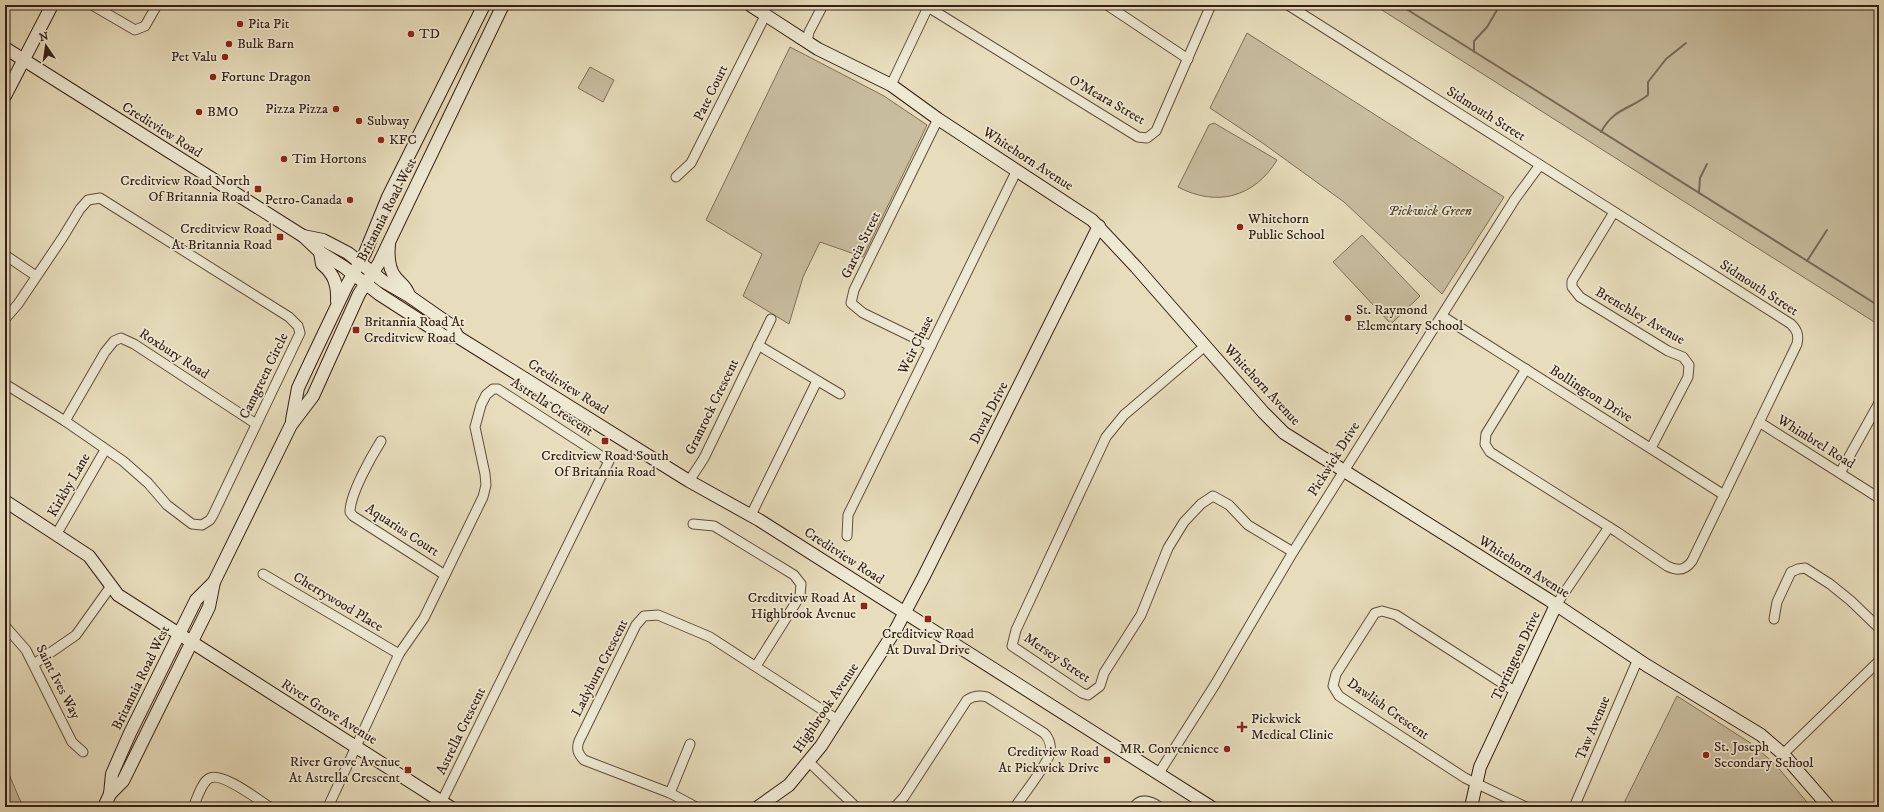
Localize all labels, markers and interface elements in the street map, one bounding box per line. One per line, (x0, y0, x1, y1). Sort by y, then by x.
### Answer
place label: Pita Pit (248, 15, 290, 33)
marker: Pita Pit (235, 19, 245, 29)
place label: TD (419, 25, 440, 43)
north arrow (26, 26, 66, 66)
text: N (38, 29, 50, 45)
marker: TD (406, 29, 416, 39)
place label: Bulk Barn (237, 35, 295, 53)
marker: Bulk Barn (224, 39, 234, 49)
place label: Pet Valu (171, 48, 217, 66)
marker: Pet Valu (220, 52, 230, 62)
street label: Pate Court (690, 62, 732, 124)
place label: Fortune Dragon (221, 68, 312, 86)
street label: O'Meara Street (1066, 71, 1149, 129)
marker: Fortune Dragon (208, 72, 218, 82)
street label: Sidmouth Street (1443, 83, 1529, 146)
street label: Creditview Road (118, 98, 206, 162)
place label: Pizza Pizza (265, 100, 328, 118)
place label: BMO (207, 103, 239, 121)
marker: Pizza Pizza (331, 104, 341, 114)
marker: BMO (194, 107, 204, 117)
place label: Subway (367, 112, 409, 130)
marker: Subway (354, 116, 364, 126)
street label: Whitehorn Avenue (979, 122, 1077, 195)
place label: KFC (389, 131, 417, 149)
marker: KFC (376, 135, 386, 145)
place label: Tim Hortons (292, 150, 367, 168)
marker: Tim Hortons (279, 154, 289, 164)
street label: Britannia Road West (353, 155, 421, 265)
place label: Creditview Road North Of Britannia Road (120, 172, 251, 206)
marker: Creditview Road North Of Britannia Road (253, 184, 263, 194)
place label: Petro-Canada (265, 191, 342, 209)
marker: Petro-Canada (345, 195, 355, 205)
park label: Pickwick Green (1388, 202, 1472, 220)
street label: Garcia Street (837, 208, 885, 282)
place label: Whitehorn Public School (1247, 210, 1325, 244)
place label: Creditview Road At Britannia Road (171, 220, 272, 254)
marker: Whitehorn Public School (1235, 222, 1245, 232)
marker: Creditview Road At Britannia Road (275, 232, 285, 242)
street label: Sidmouth Street (1716, 256, 1802, 320)
street label: Brenchley Avenue (1592, 283, 1688, 349)
place label: St. Raymond Elementary School (1356, 301, 1464, 335)
place label: Britannia Road At Creditview Road (364, 313, 465, 347)
street label: Weir Chase (894, 313, 938, 378)
marker: St. Raymond Elementary School (1343, 313, 1353, 323)
street label: Roxbury Road (136, 325, 212, 383)
marker: Britannia Road At Creditview Road (351, 325, 361, 335)
street label: Camgreen Circle (235, 330, 293, 422)
street label: Whitehorn Avenue (1219, 340, 1304, 429)
street label: Creditview Road (524, 355, 612, 419)
street label: Granrock Crescent (681, 356, 743, 458)
street label: Bollington Drive (1546, 361, 1636, 427)
street label: Astrella Crescent (507, 374, 597, 441)
street label: Duval Drive (966, 379, 1012, 447)
street label: Whimbrel Road (1773, 410, 1858, 473)
street label: Pickwick Drive (1304, 418, 1364, 500)
marker: Creditview Road South Of Britannia Road (600, 436, 610, 446)
place label: Creditview Road South Of Britannia Road (541, 447, 669, 481)
street label: Kirkby Lane (44, 450, 95, 520)
street label: Aquarius Court (362, 499, 443, 561)
street label: Creditview Road (801, 523, 887, 589)
street label: Whitehorn Avenue (1474, 531, 1573, 602)
street label: Cherrywood Place (290, 568, 387, 636)
place label: Creditview Road At Highbrook Avenue (748, 589, 857, 623)
marker: Creditview Road At Highbrook Avenue (859, 601, 869, 611)
street label: Torrington Drive (1487, 608, 1545, 704)
marker: Creditview Road At Duval Drive (923, 614, 933, 624)
street label: Ladyburn Crescent (568, 616, 633, 720)
street label: Britannia Road West (108, 622, 174, 733)
place label: Creditview Road At Duval Drive (882, 625, 974, 659)
street label: Mersey Street (1020, 629, 1094, 687)
street label: Saint Ives Way (32, 642, 85, 723)
street label: Highbrook Avenue (789, 659, 863, 757)
street label: Dawlish Crescent (1343, 674, 1433, 744)
street label: River Grove Avenue (278, 675, 381, 749)
street label: Astrella Crescent (432, 684, 490, 778)
street label: Taw Avenue (1572, 693, 1615, 763)
place label: Pickwick Medical Clinic (1251, 710, 1333, 744)
marker: Pickwick Medical Clinic (1236, 721, 1248, 733)
place label: St. Joseph Secondary School (1714, 738, 1814, 772)
place label: MR. Convenience (1119, 740, 1219, 758)
place label: Creditview Road At Pickwick Drive (998, 743, 1099, 777)
marker: MR. Convenience (1222, 744, 1232, 754)
marker: St. Joseph Secondary School (1701, 750, 1711, 760)
place label: River Grove Avenue At Astrella Crescent (289, 753, 401, 787)
marker: Creditview Road At Pickwick Drive (1102, 755, 1112, 765)
marker: River Grove Avenue At Astrella Crescent (403, 765, 413, 775)

